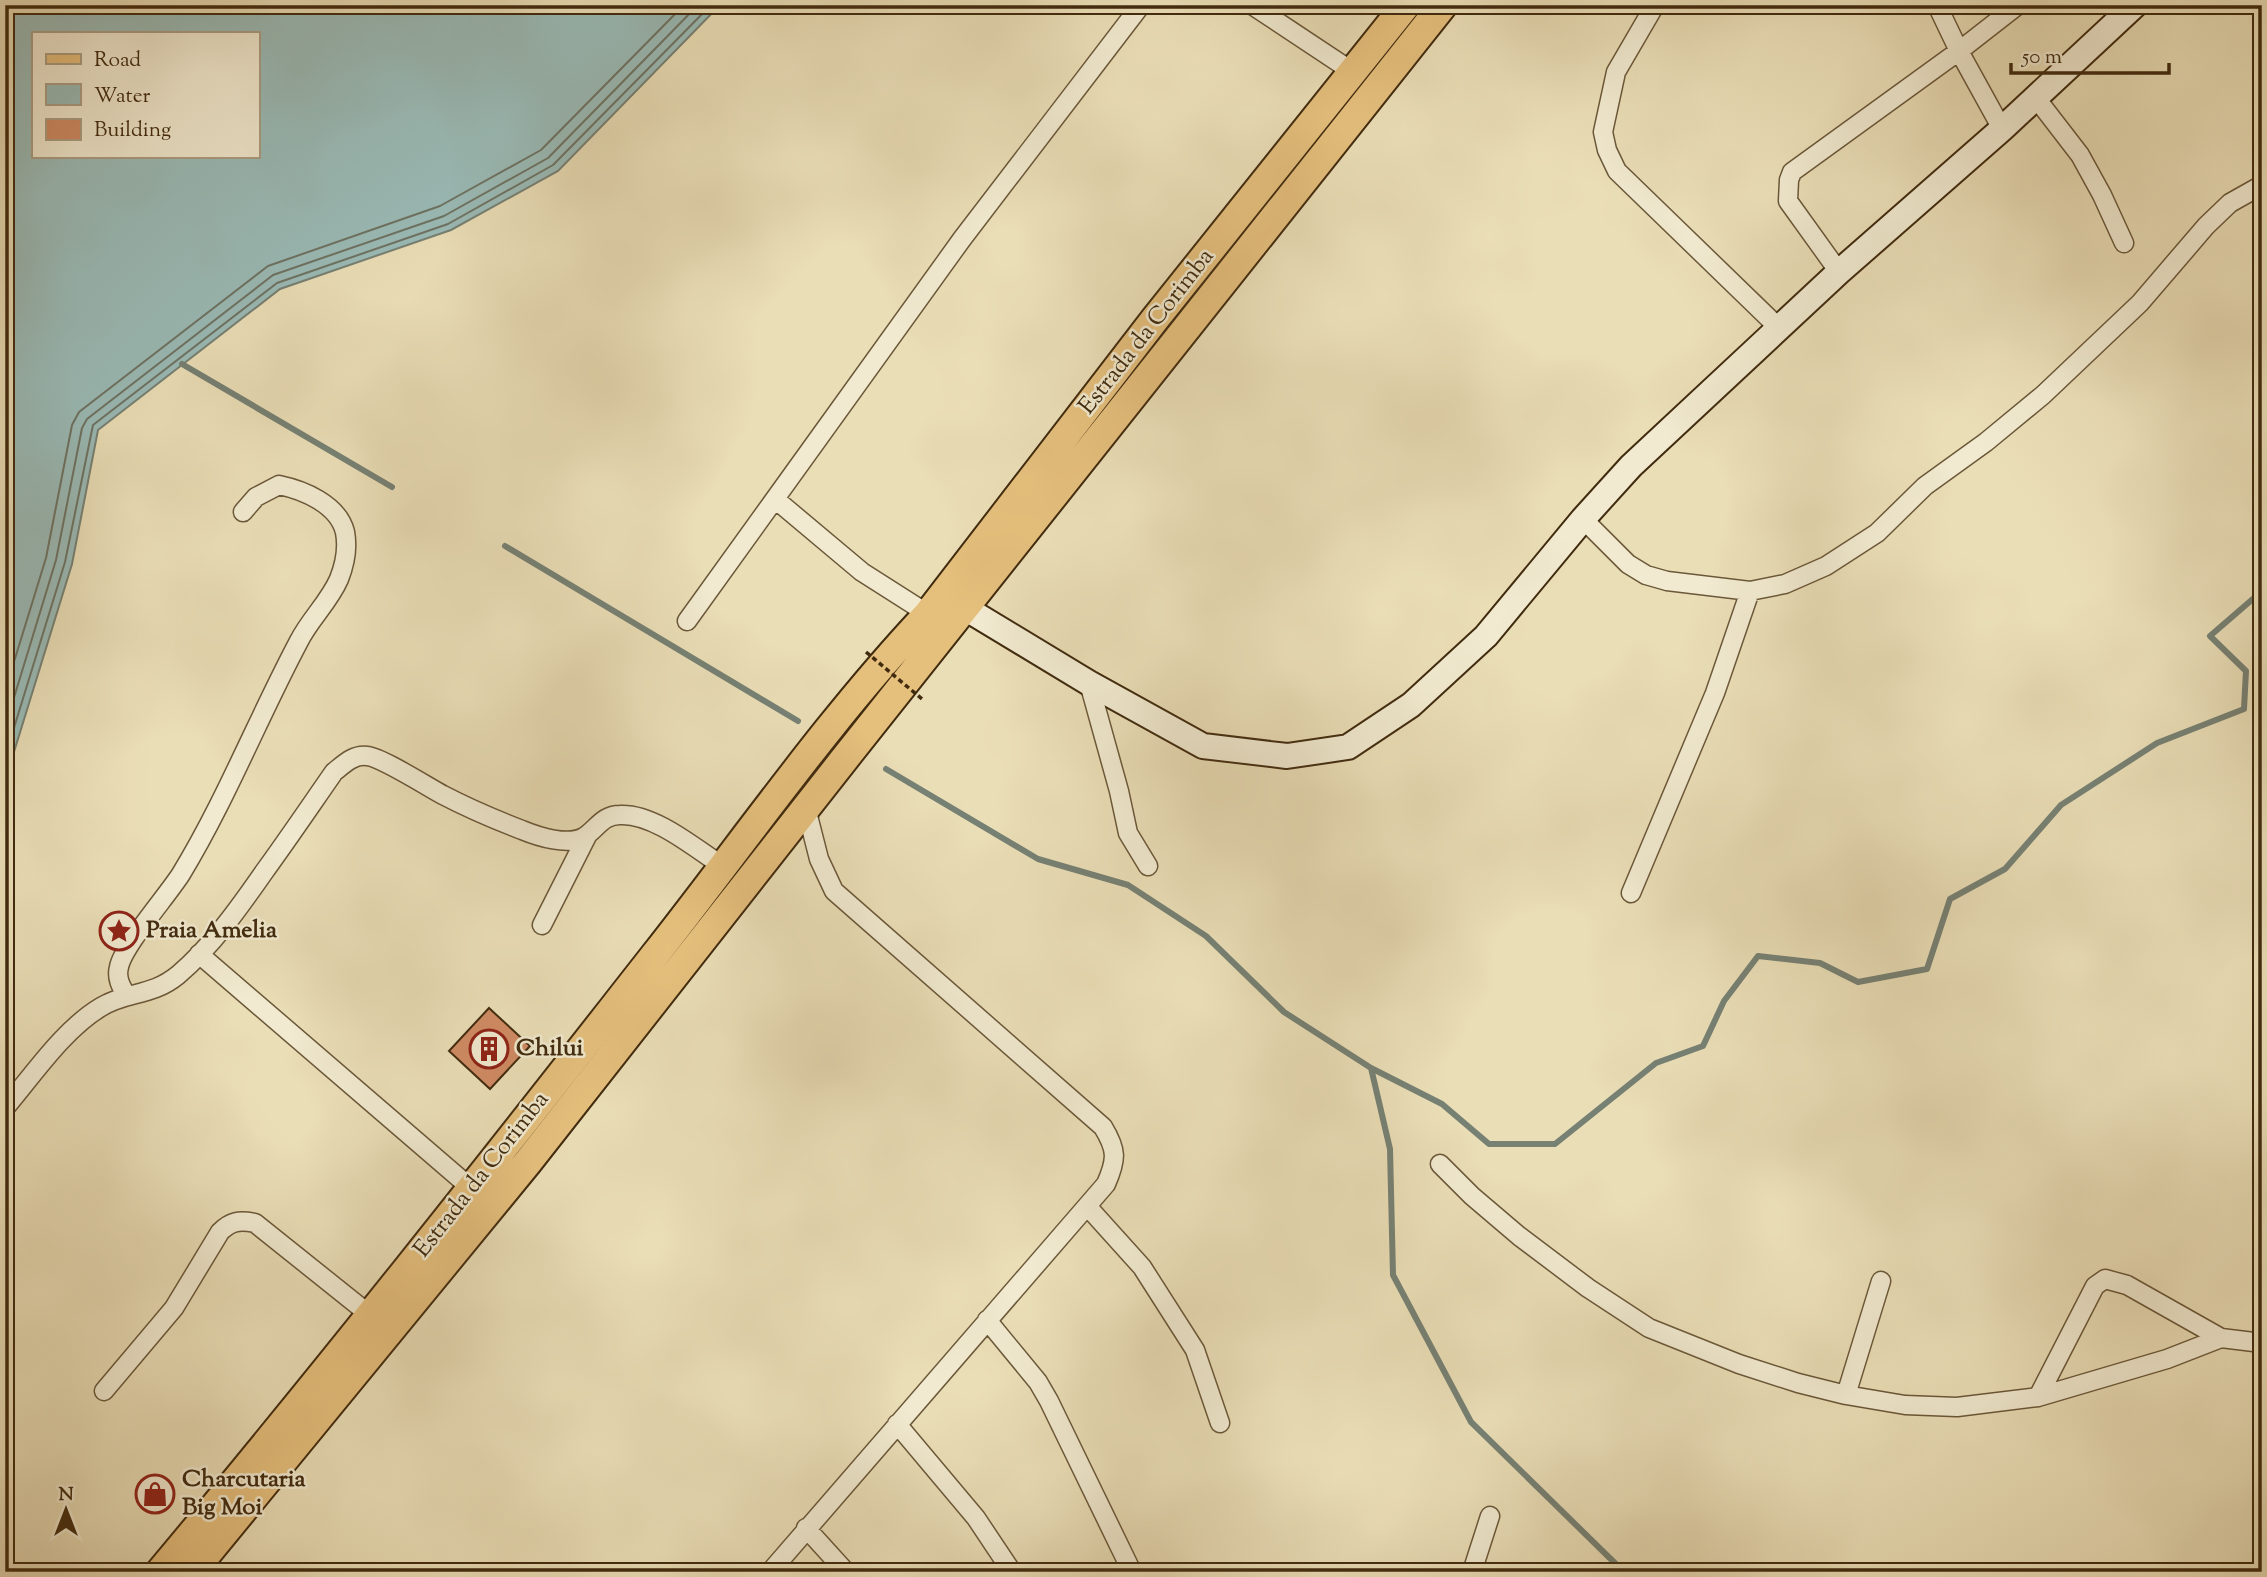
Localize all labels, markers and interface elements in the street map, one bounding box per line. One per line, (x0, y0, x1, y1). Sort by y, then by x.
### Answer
legend (32, 32, 259, 158)
scale bar (2011, 32, 2169, 76)
text: 50 m (2021, 43, 2062, 73)
text: Road (94, 46, 141, 76)
text: Water (94, 82, 151, 112)
text: Building (94, 116, 171, 146)
street label: Estrada da Corimba (1071, 242, 1223, 422)
place icon: Praia Amelia (98, 910, 140, 952)
place label: Praia Amelia (146, 914, 278, 948)
building icon: Chilui (468, 1028, 510, 1070)
place label: Chilui (516, 1032, 584, 1066)
street label: Estrada da Corimba (406, 1085, 558, 1265)
place label: Charcutaria Big Moi (182, 1463, 307, 1525)
shop icon: Charcutaria Big Moi (134, 1473, 176, 1515)
north arrow (32, 1476, 102, 1546)
text: N (58, 1482, 74, 1509)

